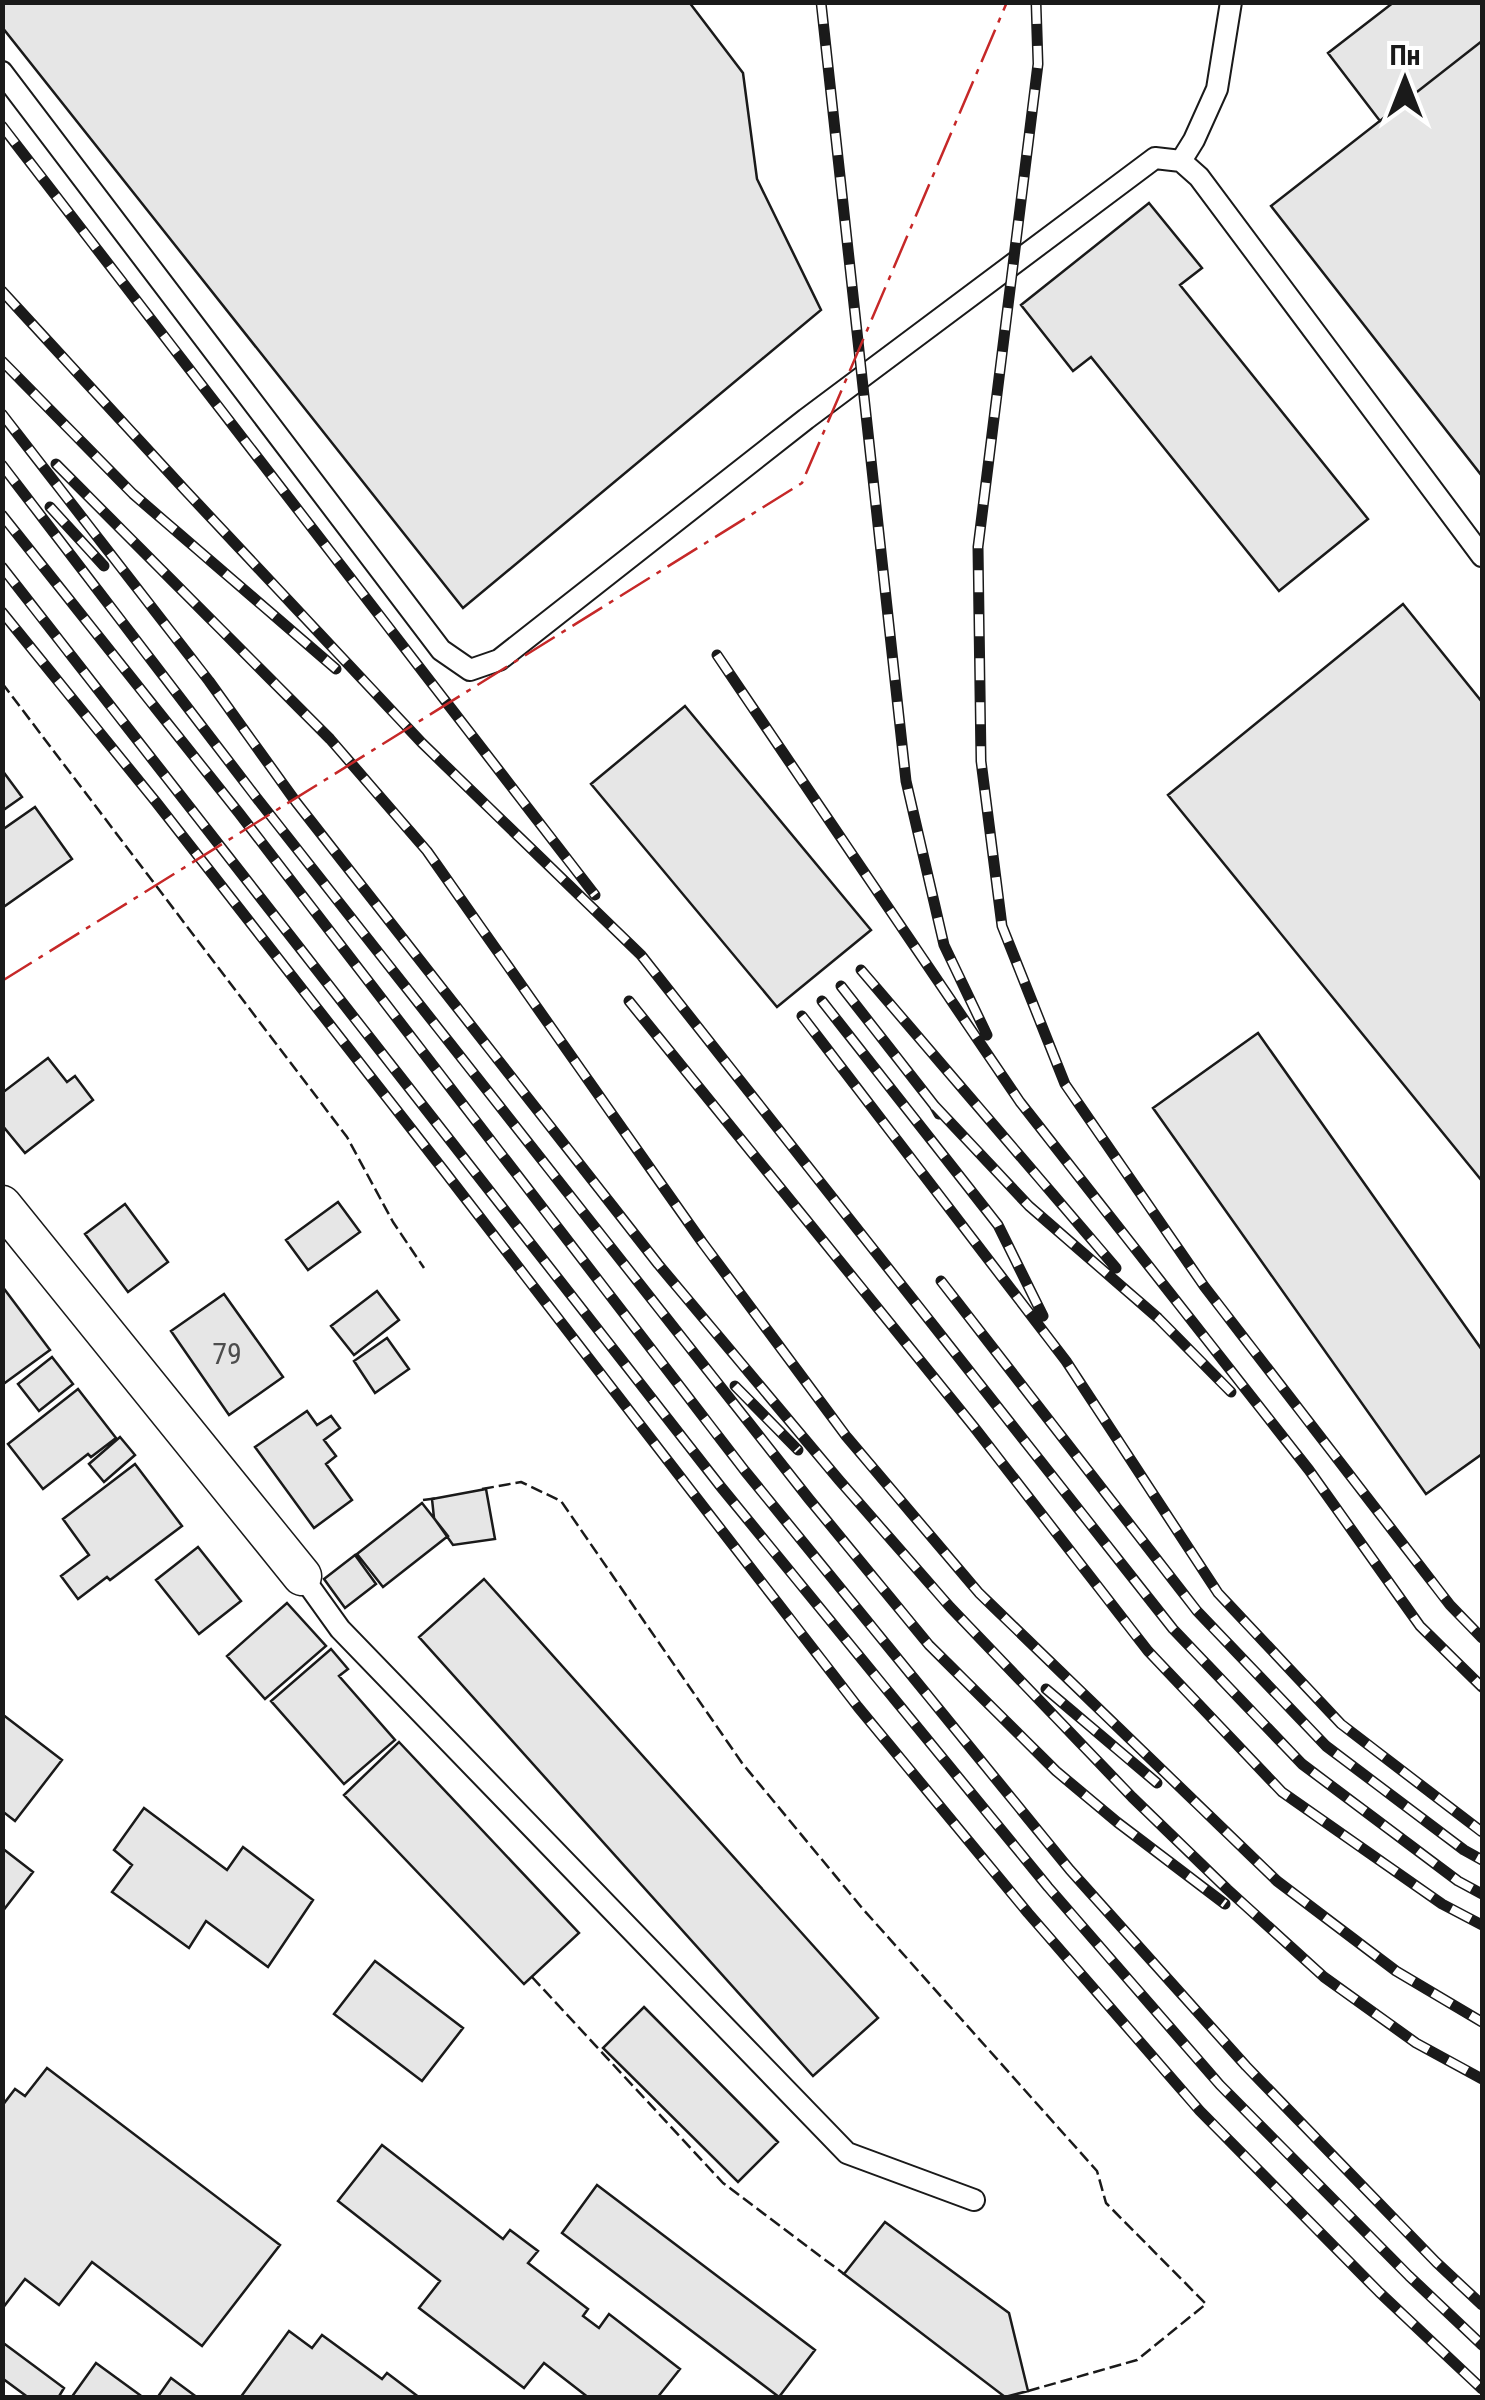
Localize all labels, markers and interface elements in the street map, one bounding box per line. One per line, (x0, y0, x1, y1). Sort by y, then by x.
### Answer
north arrow (1355, 30, 1455, 130)
text: Пн (1389, 39, 1421, 72)
house number: 79 (212, 1336, 242, 1371)

